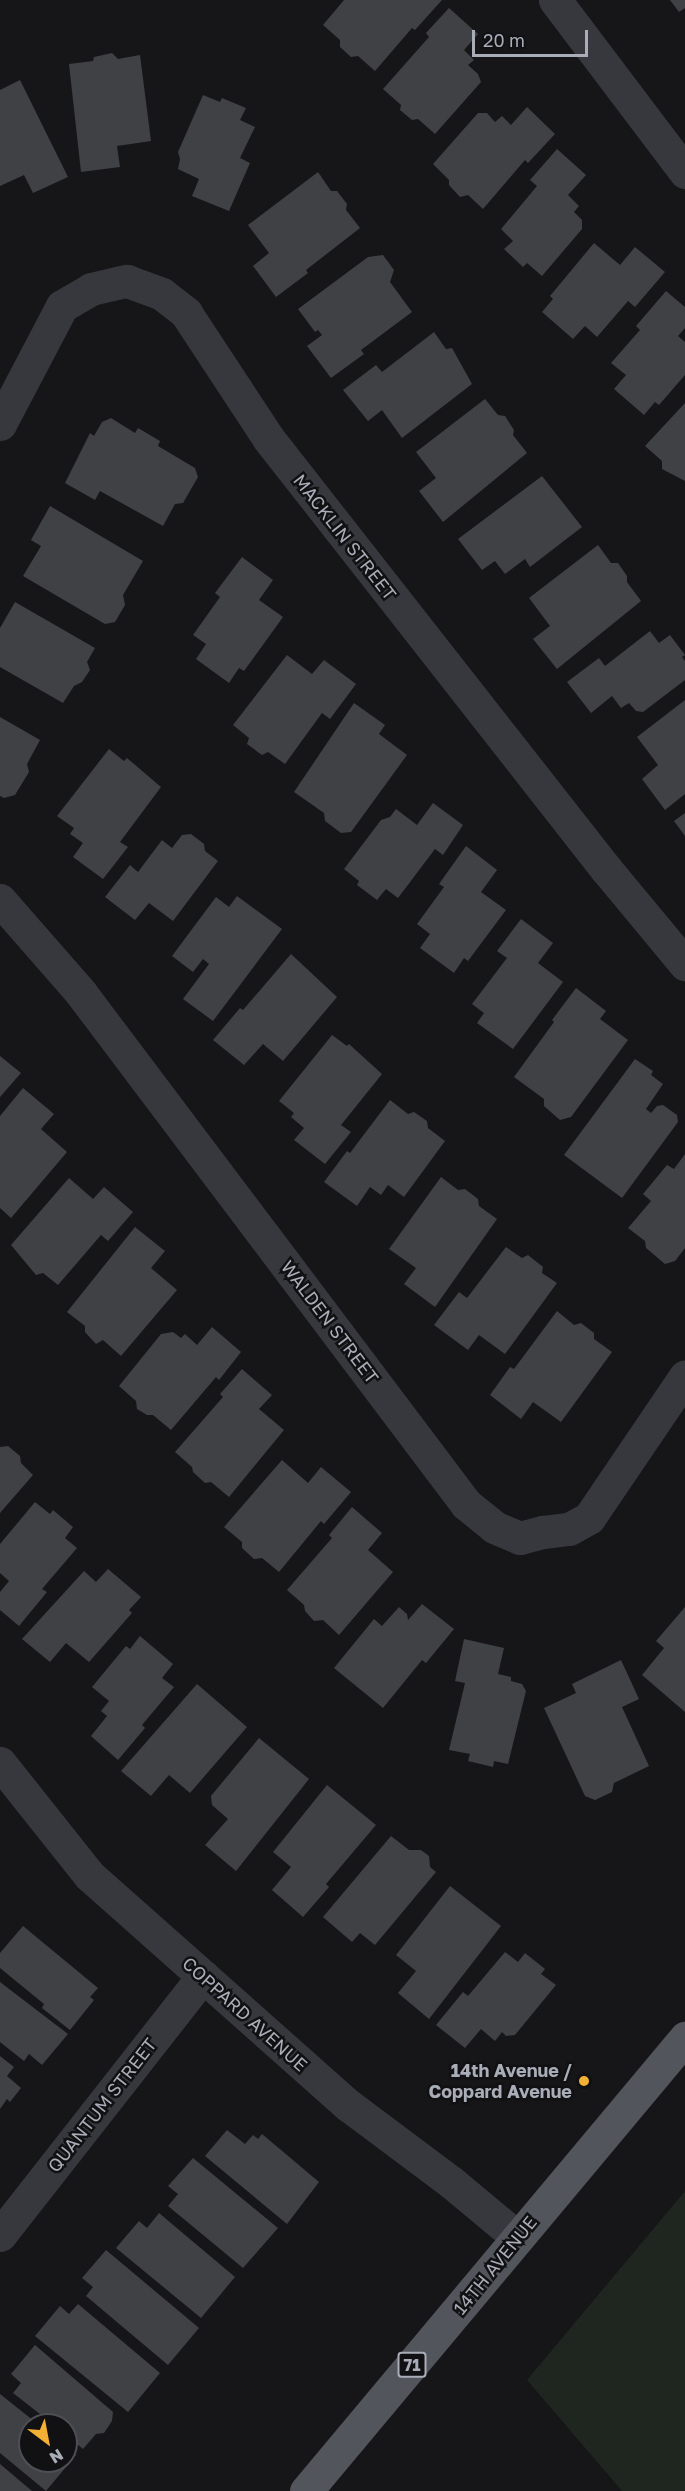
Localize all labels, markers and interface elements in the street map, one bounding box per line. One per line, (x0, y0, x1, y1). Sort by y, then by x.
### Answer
scale bar (475, 18, 590, 56)
text: 20 m (483, 29, 525, 51)
street label: MACKLIN STREET (289, 470, 401, 604)
street label: WALDEN STREET (277, 1256, 383, 1388)
street label: COPPARD AVENUE (178, 1952, 312, 2076)
street label: QUANTUM STREET (43, 2034, 161, 2176)
place label: 14th Avenue / Coppard Avenue (428, 2060, 572, 2102)
marker: 14th Avenue / Coppard Avenue (577, 2074, 591, 2088)
street label: 14TH AVENUE (449, 2211, 541, 2319)
road number: 71 (397, 2352, 427, 2378)
north arrow (18, 2413, 78, 2473)
text: N (46, 2445, 67, 2468)

